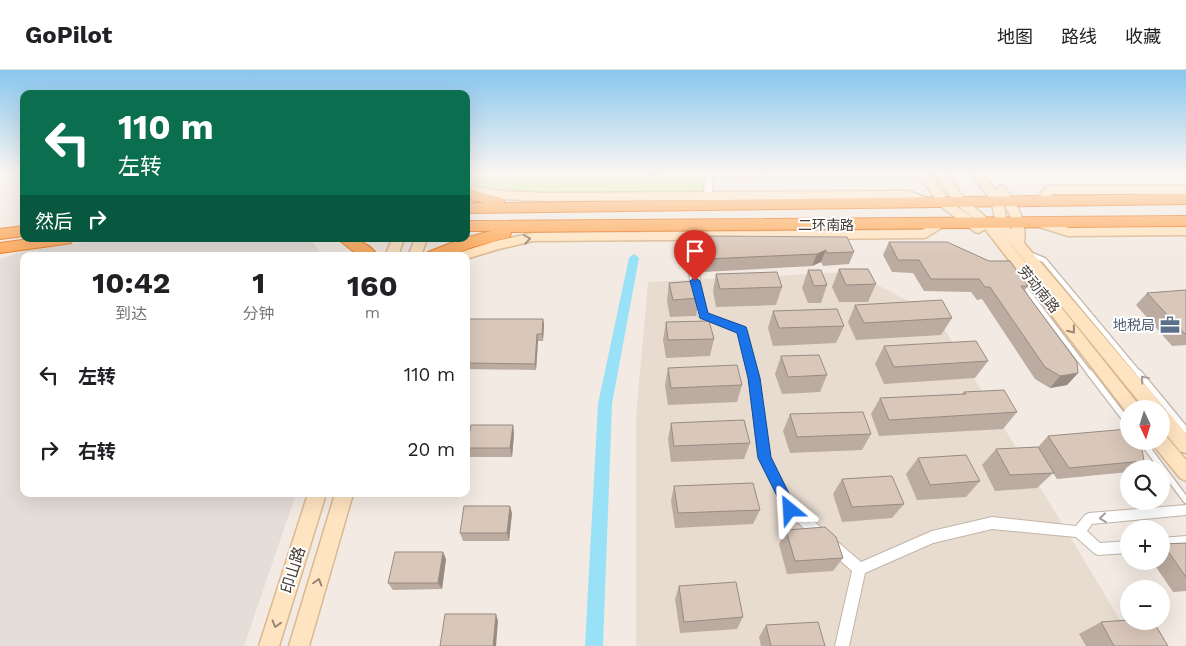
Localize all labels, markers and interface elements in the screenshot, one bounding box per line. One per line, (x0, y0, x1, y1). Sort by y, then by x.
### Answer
text: GoPilot (25, 21, 112, 49)
text: 地图 (997, 26, 1033, 47)
text: 路线 (1061, 26, 1097, 47)
text: 收藏 (1125, 26, 1161, 47)
text: 110 m (118, 106, 214, 148)
icon: left (35, 110, 100, 175)
text: 左转 (118, 154, 162, 179)
icon: right (83, 205, 111, 233)
text: 然后 (35, 210, 73, 233)
street label: 二环南路 (798, 217, 854, 233)
pin (674, 230, 716, 281)
one-way arrow (523, 234, 531, 244)
icon: arrive (681, 237, 709, 265)
street label: 劳动南路 (1015, 262, 1063, 316)
text: 10:42 (92, 265, 170, 300)
text: 1 (252, 265, 265, 300)
text: 160 (347, 268, 398, 303)
text: m (365, 303, 380, 322)
text: 到达 (115, 304, 147, 323)
text: 分钟 (243, 304, 275, 323)
office icon: 地税局 (1159, 314, 1181, 336)
place label: 地税局 (1113, 317, 1155, 333)
one-way arrow (1066, 324, 1074, 333)
icon: left (35, 361, 63, 389)
text: 110 m (404, 363, 455, 386)
text: 左转 (78, 365, 116, 388)
one-way arrow (1140, 375, 1149, 384)
north arrow (1120, 400, 1170, 450)
map controls (1120, 400, 1170, 630)
icon: right (35, 436, 63, 464)
text: 20 m (408, 438, 455, 461)
text: 右转 (78, 440, 116, 463)
button: search (1120, 460, 1170, 510)
position arrow (763, 483, 815, 535)
one-way arrow (1098, 512, 1106, 523)
button: + (1120, 520, 1170, 570)
street label: 印山路 (277, 544, 309, 596)
one-way arrow (312, 579, 322, 587)
button: − (1120, 580, 1170, 630)
one-way arrow (272, 619, 282, 627)

